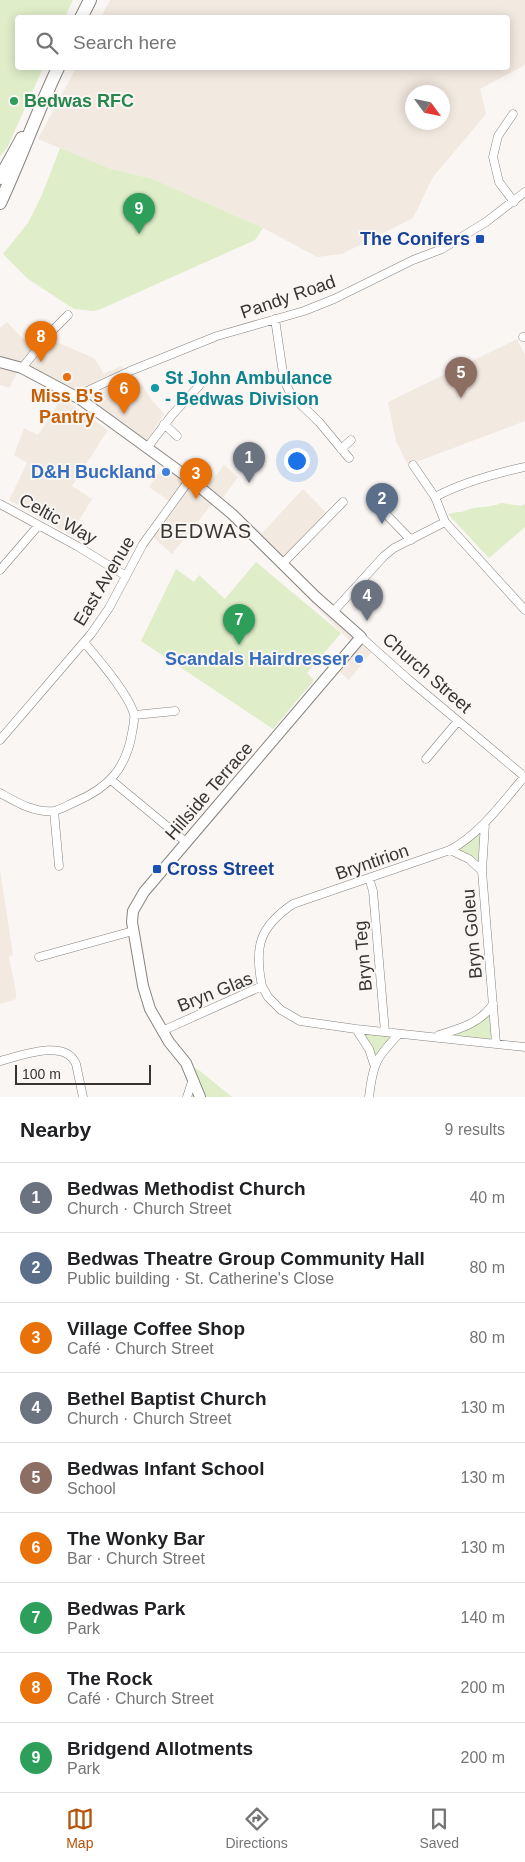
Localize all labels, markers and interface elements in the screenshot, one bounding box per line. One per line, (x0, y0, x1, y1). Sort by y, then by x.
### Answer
search box (15, 15, 510, 70)
icon: search (33, 29, 61, 57)
text: Search here (73, 32, 177, 53)
north arrow (405, 85, 450, 130)
place label: Bedwas RFC (24, 91, 134, 111)
marker: Bedwas RFC (8, 95, 20, 107)
pin: 9 (123, 193, 155, 234)
place label: The Conifers (360, 229, 470, 249)
marker: The Conifers (474, 233, 486, 245)
street label: Pandy Road (238, 271, 338, 323)
pin: 8 (25, 321, 57, 362)
pin: 5 (445, 357, 477, 398)
place label: St John Ambulance - Bedwas Division (165, 368, 332, 409)
marker: Miss B's Pantry (61, 371, 73, 383)
pin: 6 (108, 373, 140, 414)
marker: St John Ambulance - Bedwas Division (149, 382, 161, 394)
place label: Miss B's Pantry (31, 386, 103, 427)
pin: 1 (233, 442, 265, 483)
your location (284, 448, 310, 474)
pin: 3 (180, 458, 212, 499)
place label: D&H Buckland (31, 462, 156, 482)
marker: D&H Buckland (160, 466, 172, 478)
pin: 2 (366, 483, 398, 524)
street label: Celtic Way (16, 490, 100, 548)
district label: BEDWAS (160, 520, 252, 542)
street label: East Avenue (69, 533, 139, 629)
pin: 4 (351, 580, 383, 621)
pin: 7 (223, 604, 255, 645)
street label: Church Street (379, 629, 475, 717)
place label: Scandals Hairdresser (165, 649, 349, 669)
marker: Scandals Hairdresser (353, 653, 365, 665)
street label: Hillside Terrace (161, 738, 257, 844)
street label: Bryntirion (333, 840, 411, 884)
place label: Cross Street (167, 859, 274, 879)
marker: Cross Street (151, 863, 163, 875)
street label: Bryn Goleu (458, 888, 486, 980)
street label: Bryn Teg (350, 920, 376, 992)
street label: Bryn Glas (175, 968, 255, 1016)
scale bar (15, 1062, 151, 1085)
text: 100 m (22, 1066, 61, 1082)
text: Nearby (20, 1118, 91, 1141)
text: 9 results (445, 1121, 505, 1138)
text: Bedwas Methodist Church (67, 1178, 306, 1199)
text: 1 (32, 1189, 40, 1206)
text: 40 m (469, 1189, 505, 1206)
text: Church · Church Street (67, 1200, 232, 1217)
text: Bedwas Theatre Group Community Hall (67, 1248, 425, 1269)
text: 2 (32, 1259, 40, 1276)
text: 80 m (469, 1259, 505, 1276)
text: Public building · St. Catherine's Close (67, 1270, 334, 1287)
text: Village Coffee Shop (67, 1318, 245, 1339)
text: 3 (32, 1329, 40, 1346)
text: 80 m (469, 1329, 505, 1346)
text: Café · Church Street (67, 1340, 214, 1357)
text: Bethel Baptist Church (67, 1388, 267, 1409)
text: 4 (32, 1399, 40, 1416)
text: 130 m (461, 1399, 505, 1416)
text: Church · Church Street (67, 1410, 232, 1427)
text: Bedwas Infant School (67, 1458, 264, 1479)
text: 5 (32, 1469, 40, 1486)
text: 130 m (461, 1469, 505, 1486)
text: School (67, 1480, 116, 1497)
text: The Wonky Bar (67, 1528, 205, 1549)
text: 6 (32, 1539, 40, 1556)
text: 130 m (461, 1539, 505, 1556)
text: Bar · Church Street (67, 1550, 205, 1567)
text: Bedwas Park (67, 1598, 185, 1619)
text: 7 (32, 1609, 40, 1626)
text: 140 m (461, 1609, 505, 1626)
text: Park (67, 1620, 100, 1637)
text: The Rock (67, 1668, 153, 1689)
text: 8 (32, 1679, 40, 1696)
text: 200 m (461, 1679, 505, 1696)
text: Café · Church Street (67, 1690, 214, 1707)
text: Bridgend Allotments (67, 1738, 253, 1759)
text: 9 (32, 1749, 40, 1766)
text: 200 m (461, 1749, 505, 1766)
text: Park (67, 1760, 100, 1777)
tab: Map (66, 1805, 94, 1851)
tab: Directions (226, 1805, 288, 1851)
tab: Saved (419, 1805, 459, 1851)

